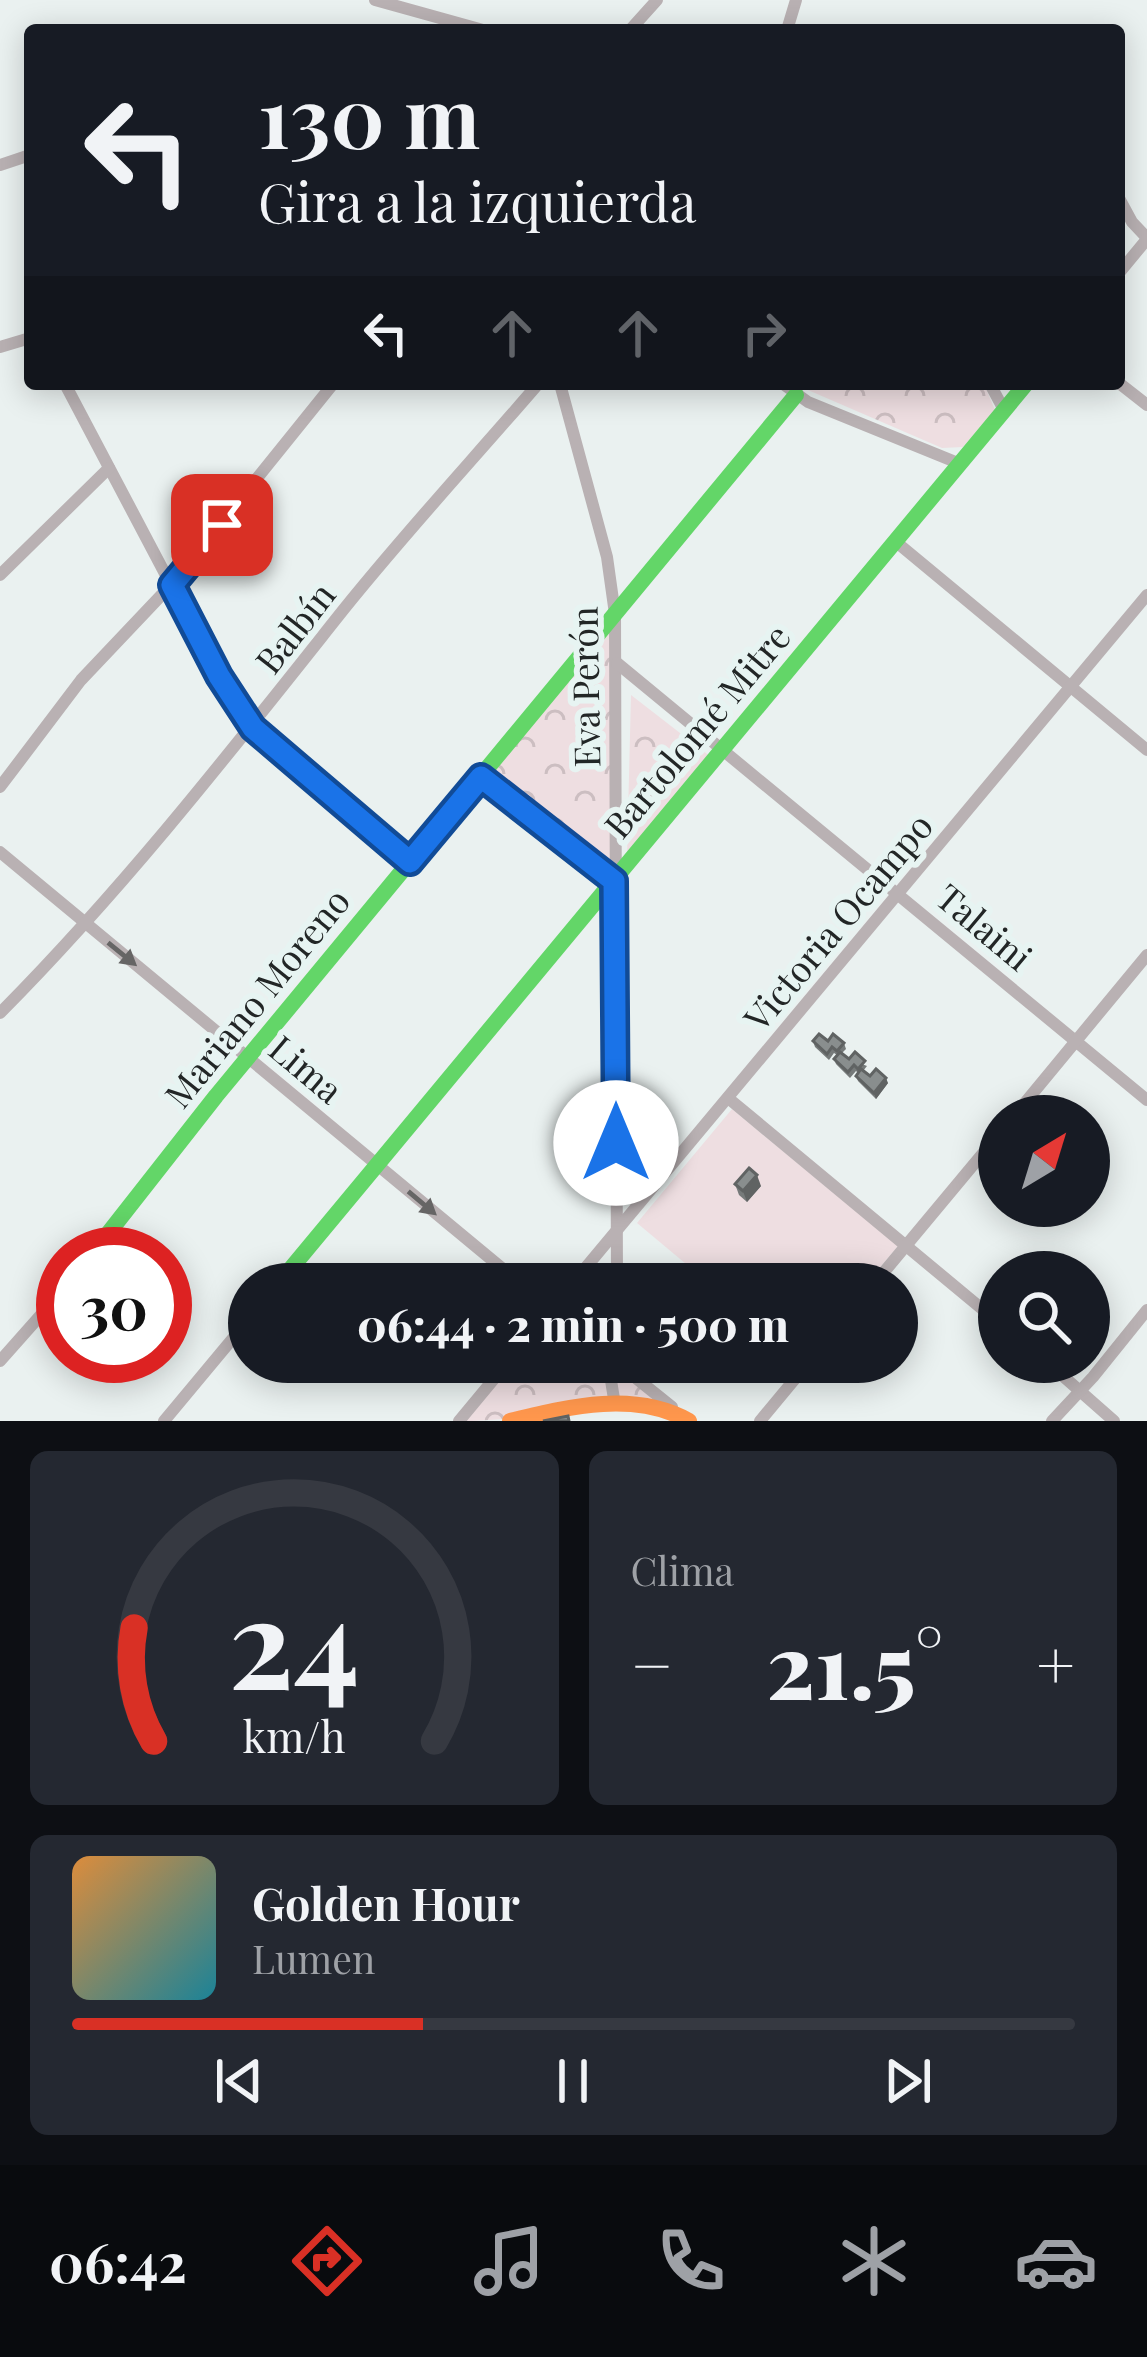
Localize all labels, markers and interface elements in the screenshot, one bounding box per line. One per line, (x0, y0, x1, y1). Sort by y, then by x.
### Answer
text: 130 m (258, 58, 480, 170)
icon: left (60, 72, 216, 228)
text: Gira a la izquierda (258, 165, 696, 237)
icon: left (353, 300, 419, 366)
icon: ahead (479, 300, 545, 366)
icon: ahead (605, 300, 671, 366)
icon: right (731, 300, 797, 366)
pin (171, 474, 273, 576)
icon: arrive (189, 492, 255, 558)
street label: Balbín (243, 572, 345, 682)
street label: Eva Perón (559, 606, 609, 768)
street label: Bartolomé Mitre (592, 613, 800, 847)
street label: Victoria Ocampo (731, 802, 942, 1041)
street label: Talaini (927, 872, 1043, 980)
street label: Mariano Moreno (153, 877, 359, 1117)
one-way arrow (106, 941, 137, 966)
street label: Lima (260, 1023, 354, 1113)
position arrow (553, 1080, 679, 1206)
north arrow (978, 1095, 1110, 1227)
map controls (978, 1095, 1110, 1383)
one-way arrow (407, 1189, 438, 1215)
speed limit sign: 30 (36, 1227, 192, 1383)
button: search (978, 1251, 1110, 1383)
text: 06:44 · 2 min · 500 m (357, 1293, 789, 1353)
text: Clima (631, 1544, 734, 1596)
text: 24 (229, 1555, 360, 1721)
text: 21.5° (767, 1603, 943, 1723)
text: − (631, 1619, 673, 1707)
text: + (1036, 1619, 1075, 1707)
text: km/h (243, 1707, 346, 1764)
text: Golden Hour (252, 1872, 520, 1932)
text: Lumen (252, 1932, 375, 1984)
icon: previous (206, 2048, 272, 2114)
icon: pause (540, 2048, 606, 2114)
icon: next (875, 2048, 941, 2114)
icon: directions (285, 2219, 369, 2303)
icon: music (467, 2219, 551, 2303)
icon: phone (649, 2219, 733, 2303)
icon: climate (832, 2219, 916, 2303)
icon: car (1014, 2219, 1098, 2303)
text: 06:42 (49, 2225, 187, 2297)

